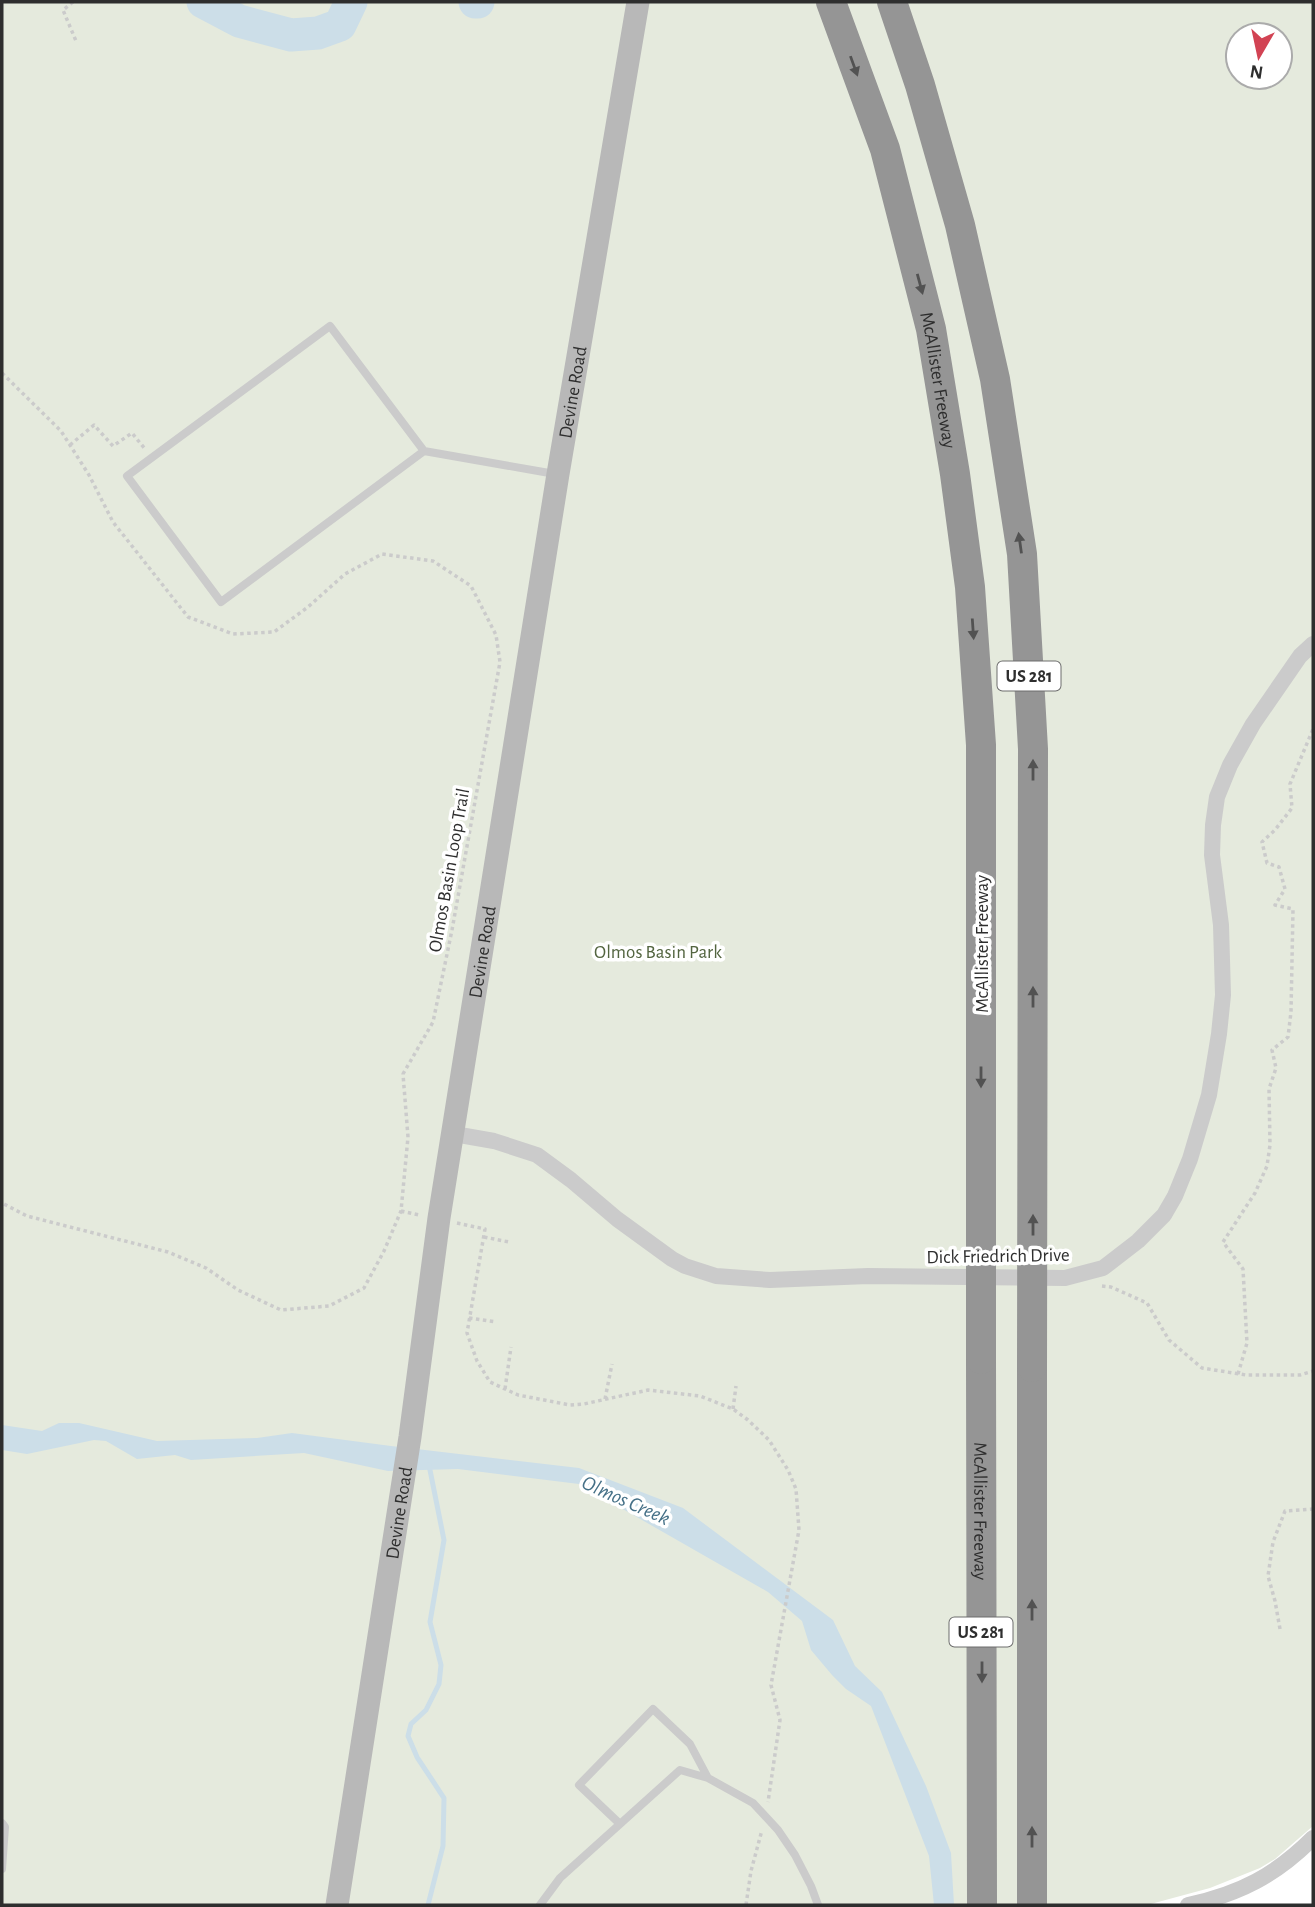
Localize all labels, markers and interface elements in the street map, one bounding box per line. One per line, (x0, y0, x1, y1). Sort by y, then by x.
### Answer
north arrow (1224, 21, 1294, 91)
one-way arrow (849, 55, 860, 76)
text: N (1249, 61, 1265, 82)
one-way arrow (915, 273, 925, 294)
street label: McAllister Freeway (916, 310, 959, 450)
street label: Devine Road (556, 345, 591, 440)
one-way arrow (1014, 532, 1025, 554)
one-way arrow (968, 618, 979, 640)
road number: US 281 (998, 662, 1060, 690)
one-way arrow (1027, 759, 1039, 781)
street label: Olmos Basin Loop Trail (426, 787, 473, 954)
street label: McAllister Freeway (973, 875, 992, 1013)
street label: Devine Road (466, 904, 500, 1000)
park label: Olmos Basin Park (594, 943, 722, 962)
one-way arrow (1027, 986, 1039, 1008)
one-way arrow (975, 1066, 987, 1088)
one-way arrow (1027, 1214, 1039, 1236)
street label: Dick Friedrich Drive (926, 1246, 1070, 1267)
street label: McAllister Freeway (970, 1442, 989, 1580)
street label: Devine Road (383, 1465, 416, 1561)
water label: Olmos Creek (579, 1472, 673, 1529)
one-way arrow (1026, 1598, 1038, 1620)
road number: US 281 (950, 1618, 1012, 1646)
one-way arrow (976, 1661, 988, 1683)
one-way arrow (1026, 1826, 1038, 1848)

